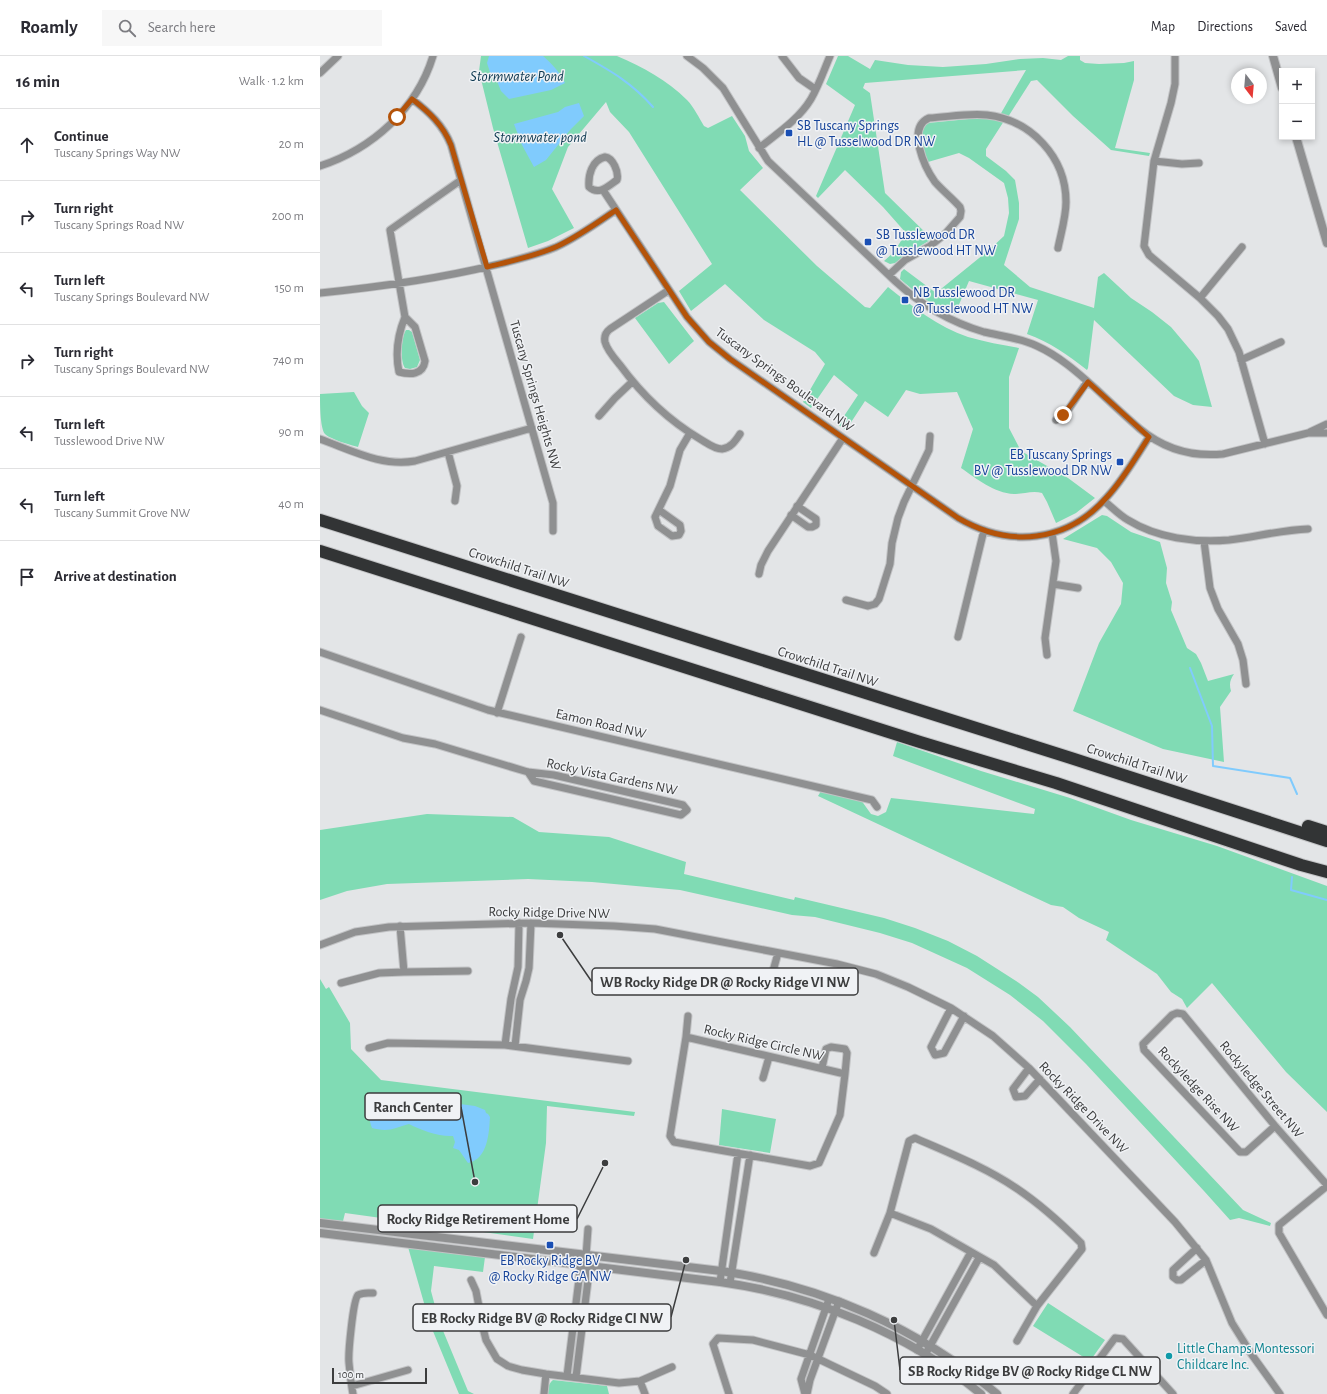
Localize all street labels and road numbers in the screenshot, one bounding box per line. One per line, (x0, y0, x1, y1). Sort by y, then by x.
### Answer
street label: Tuscany Springs Heights NW (507, 319, 563, 472)
street label: Tuscany Springs Boulevard NW (713, 325, 857, 435)
street label: Crowchild Trail NW (467, 545, 571, 591)
street label: Crowchild Trail NW (776, 644, 880, 690)
street label: Eamon Road NW (554, 707, 648, 741)
street label: Crowchild Trail NW (1085, 741, 1189, 787)
street label: Rocky Vista Gardens NW (545, 756, 679, 798)
street label: Rocky Ridge Drive NW (488, 905, 610, 921)
street label: Rocky Ridge Circle NW (702, 1022, 826, 1064)
street label: Rockyledge Street NW (1217, 1039, 1306, 1141)
street label: Rockyledge Rise NW (1155, 1044, 1242, 1136)
street label: Rocky Ridge Drive NW (1036, 1059, 1131, 1157)

